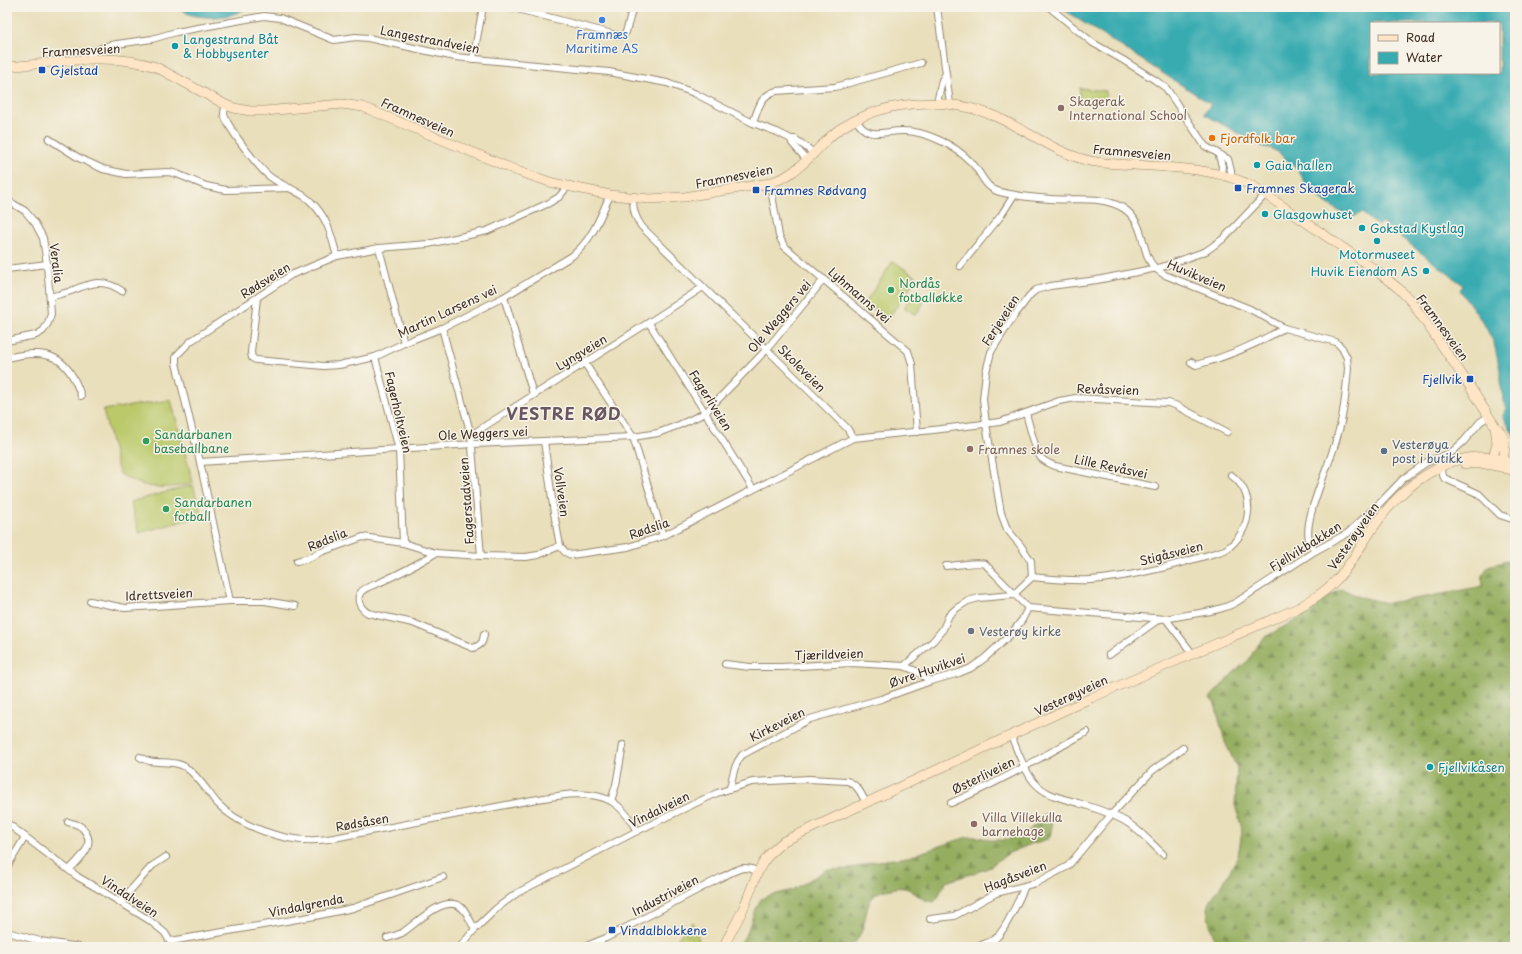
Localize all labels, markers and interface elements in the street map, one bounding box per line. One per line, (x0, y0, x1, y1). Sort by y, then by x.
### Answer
marker: Framnæs Maritime AS (597, 15, 607, 25)
street label: Langestrandveien (379, 21, 481, 57)
legend (1370, 22, 1500, 74)
place label: Framnæs Maritime AS (565, 25, 639, 57)
text: Road (1406, 28, 1435, 46)
place label: Langestrand Båt & Hobbysenter (183, 30, 279, 62)
street label: Framnesveien (41, 39, 121, 61)
marker: Langestrand Båt & Hobbysenter (170, 41, 180, 51)
text: Water (1406, 48, 1443, 66)
place label: Gjelstad (50, 61, 98, 79)
marker: Gjelstad (37, 65, 47, 75)
place label: Skagerak International School (1069, 92, 1187, 124)
street label: Framnesveien (378, 93, 458, 141)
marker: Skagerak International School (1056, 103, 1066, 113)
place label: Fjordfolk bar (1220, 129, 1296, 147)
marker: Fjordfolk bar (1207, 133, 1217, 143)
street label: Framnesveien (1092, 140, 1172, 164)
place label: Gaia hallen (1265, 156, 1332, 174)
street label: Framnesveien (694, 160, 774, 192)
marker: Gaia hallen (1252, 160, 1262, 170)
place label: Framnes Skagerak (1246, 179, 1355, 197)
place label: Framnes Rødvang (764, 181, 867, 199)
marker: Framnes Skagerak (1233, 183, 1243, 193)
marker: Framnes Rødvang (751, 185, 761, 195)
place label: Glasgowhuset (1273, 205, 1353, 223)
marker: Glasgowhuset (1260, 209, 1270, 219)
place label: Gokstad Kystlag (1370, 219, 1464, 237)
marker: Gokstad Kystlag (1357, 223, 1367, 233)
marker: Motormuseet (1372, 236, 1382, 246)
street label: Veralia (46, 242, 68, 285)
place label: Motormuseet (1339, 245, 1415, 263)
street label: Huvikveien (1165, 254, 1229, 296)
street label: Rødsveien (236, 258, 294, 302)
place label: Huvik Eiendom AS (1311, 262, 1418, 280)
street label: Lyhmanns vei (825, 263, 895, 327)
marker: Huvik Eiendom AS (1421, 266, 1431, 276)
place label: Nordås fotballøkke (899, 274, 963, 306)
street label: Ole Weggers vei (743, 276, 815, 356)
street label: Martin Larsens vei (394, 280, 500, 342)
marker: Nordås fotballøkke (886, 285, 896, 295)
street label: Framnesveien (1413, 290, 1473, 364)
street label: Ferjeveien (977, 291, 1023, 349)
street label: Lyngveien (552, 330, 610, 374)
street label: Skoleveien (774, 340, 830, 396)
street label: Fagerliveien (685, 366, 737, 434)
street label: Fagerholtveien (381, 369, 417, 455)
place label: Fjellvik (1422, 370, 1462, 388)
marker: Fjellvik (1465, 374, 1475, 384)
street label: Revåsveien (1076, 379, 1140, 399)
district label: VESTRE RØD (506, 401, 622, 425)
street label: Ole Weggers vei (438, 422, 528, 444)
place label: Sandarbanen baseballbane (154, 425, 232, 457)
place label: Vesterøya post i butikk (1392, 435, 1464, 467)
marker: Sandarbanen baseballbane (141, 436, 151, 446)
place label: Framnes skole (978, 440, 1060, 458)
marker: Framnes skole (965, 444, 975, 454)
marker: Vesterøya post i butikk (1379, 446, 1389, 456)
street label: Lille Revåsvei (1073, 449, 1149, 483)
street label: Fagerstadveien (454, 457, 478, 545)
street label: Vollveien (550, 466, 574, 518)
place label: Sandarbanen fotball (174, 493, 252, 525)
street label: Vesterøyveien (1323, 499, 1383, 573)
marker: Sandarbanen fotball (161, 504, 171, 514)
street label: Rødslia (627, 513, 672, 543)
street label: Fjellvikbakken (1266, 517, 1344, 575)
street label: Rødslia (304, 523, 350, 555)
street label: Stigåsveien (1137, 536, 1205, 570)
street label: Idrettsveien (125, 583, 193, 605)
place label: Vesterøy kirke (979, 622, 1061, 640)
marker: Vesterøy kirke (966, 626, 976, 636)
street label: Tjærildveien (794, 644, 864, 664)
street label: Øvre Huvikvei (886, 649, 967, 692)
street label: Vesterøyveien (1031, 670, 1111, 720)
street label: Kirkeveien (746, 702, 808, 746)
street label: Østerliveien (948, 752, 1017, 798)
place label: Fjellvikåsen (1438, 758, 1505, 776)
marker: Fjellvikåsen (1425, 762, 1435, 772)
street label: Vindalveien (626, 787, 692, 831)
street label: Rødsåsen (334, 808, 390, 836)
place label: Villa Villekulla barnehage (982, 808, 1063, 840)
marker: Villa Villekulla barnehage (969, 819, 979, 829)
street label: Hagåsveien (981, 856, 1049, 896)
street label: Industriveien (628, 870, 702, 920)
street label: Vindalveien (98, 871, 162, 921)
street label: Vindalgrenda (267, 889, 346, 921)
place label: Vindalblokkene (620, 921, 707, 939)
marker: Vindalblokkene (607, 925, 617, 935)

